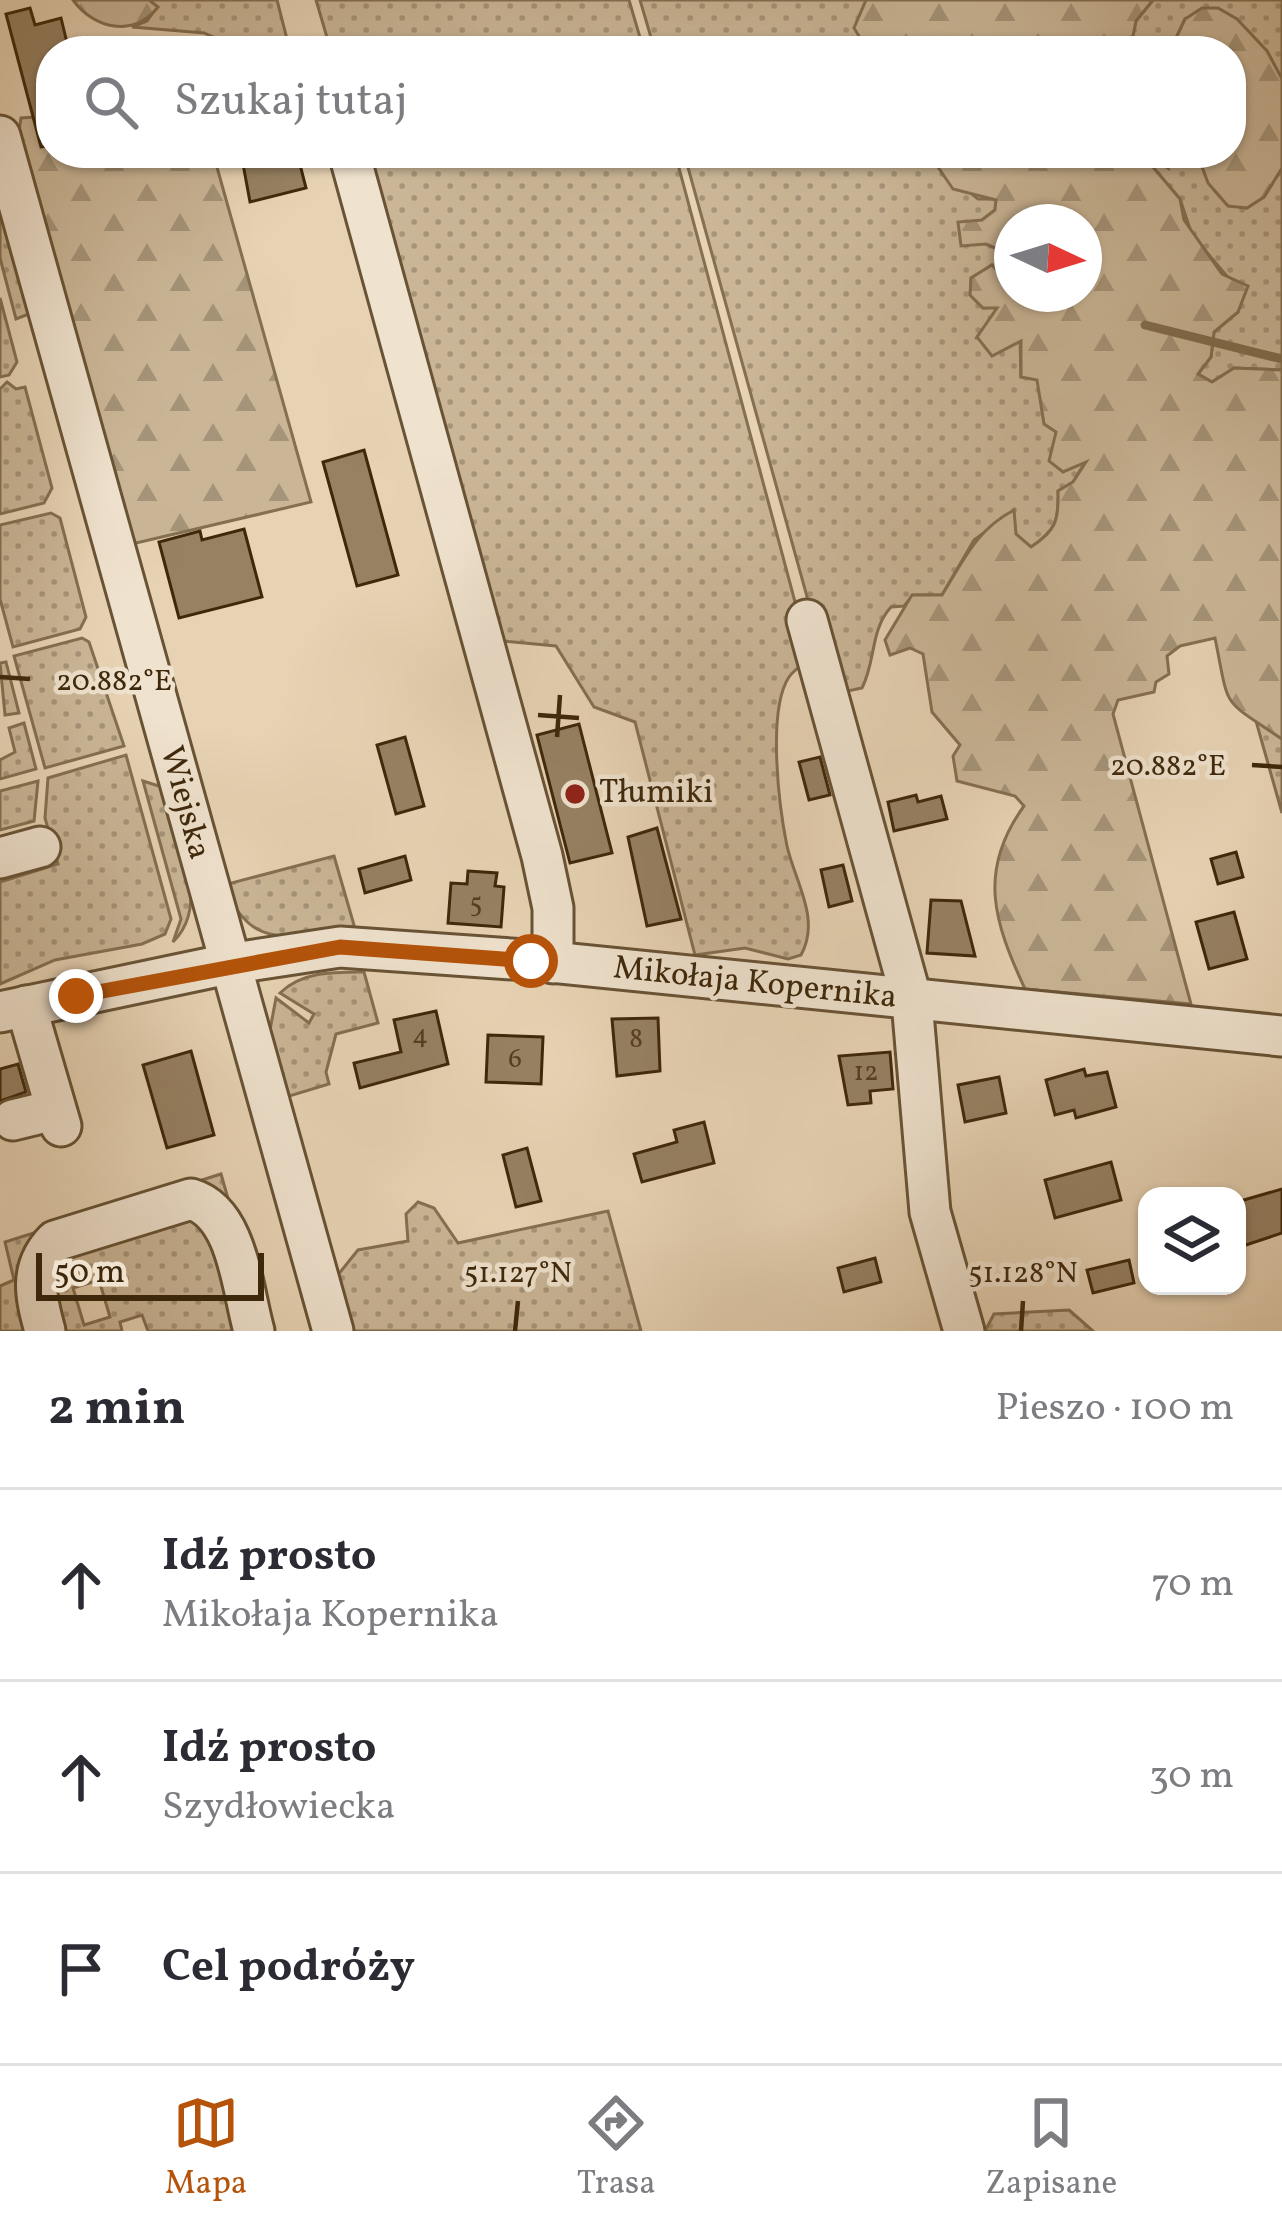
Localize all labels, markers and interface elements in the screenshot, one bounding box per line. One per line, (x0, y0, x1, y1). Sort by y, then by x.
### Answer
search box (36, 36, 1246, 168)
icon: search (78, 69, 144, 135)
text: Szukaj tutaj (174, 71, 408, 134)
north arrow (994, 204, 1102, 312)
text: 20.882°E (56, 661, 172, 703)
street label: Wiejska (147, 741, 221, 865)
text: 20.882°E (1110, 746, 1226, 788)
place label: Tłumiki (599, 771, 713, 817)
marker: Tłumiki (562, 781, 588, 807)
house number: 5 (470, 886, 483, 924)
route start (504, 934, 558, 988)
street label: Mikołaja Kopernika (611, 946, 899, 1022)
route end (49, 969, 103, 1023)
house number: 4 (412, 1017, 428, 1055)
house number: 8 (629, 1021, 643, 1059)
house number: 6 (508, 1041, 522, 1079)
house number: 12 (854, 1054, 878, 1092)
map controls (1138, 1187, 1246, 1295)
button: layers (1138, 1187, 1246, 1295)
scale bar (36, 1247, 264, 1300)
text: 50 m (54, 1251, 125, 1297)
text: 51.127°N (464, 1253, 572, 1295)
text: 51.128°N (968, 1253, 1078, 1295)
text: 2 min (48, 1374, 186, 1445)
text: Pieszo · 100 m (996, 1382, 1234, 1436)
text: Idź prosto (162, 1526, 377, 1589)
icon: ahead (48, 1552, 114, 1618)
text: 70 m (1151, 1558, 1234, 1612)
text: Mikołaja Kopernika (162, 1589, 499, 1643)
text: Idź prosto (162, 1718, 377, 1781)
icon: ahead (48, 1744, 114, 1810)
text: 30 m (1149, 1750, 1234, 1804)
text: Szydłowiecka (162, 1781, 395, 1835)
icon: arrive (48, 1936, 114, 2002)
text: Cel podróży (162, 1937, 415, 2000)
tab: Mapa (165, 2090, 247, 2208)
tab: Trasa (577, 2090, 656, 2208)
tab: Zapisane (985, 2090, 1117, 2208)

